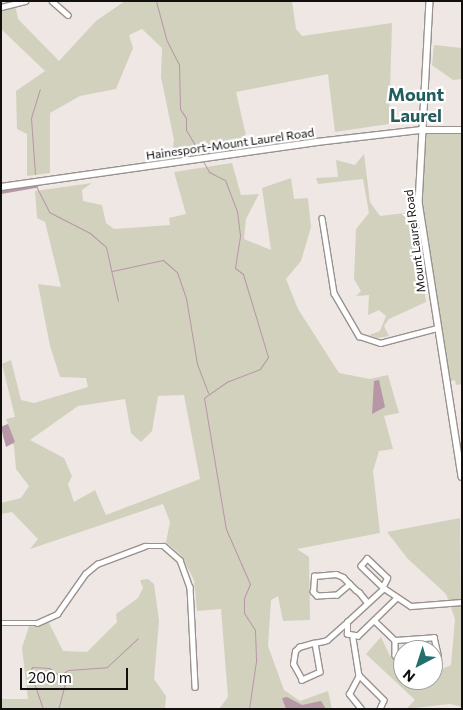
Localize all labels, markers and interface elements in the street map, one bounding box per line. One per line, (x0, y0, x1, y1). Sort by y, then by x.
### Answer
district label: Mount Laurel (388, 84, 444, 126)
street label: Hainesport-Mount Laurel Road (145, 125, 315, 163)
street label: Mount Laurel Road (402, 189, 428, 293)
north arrow (393, 640, 443, 690)
scale bar (22, 658, 130, 690)
text: N (399, 666, 418, 686)
text: 200 m (28, 668, 72, 686)

